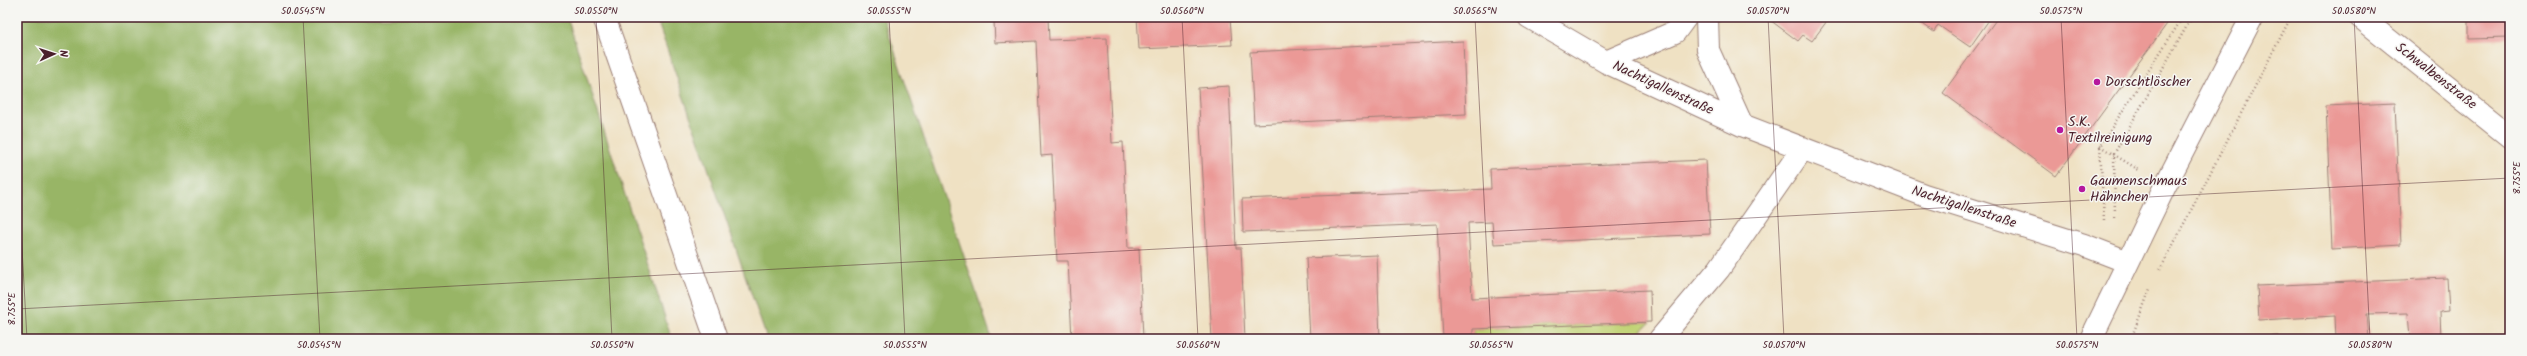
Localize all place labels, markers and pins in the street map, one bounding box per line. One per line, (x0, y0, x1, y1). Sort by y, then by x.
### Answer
place label: Dorschtlöscher (2105, 71, 2192, 93)
marker: Dorschtlöscher (2092, 77, 2102, 87)
place label: S.K. Textilreinigung (2068, 111, 2153, 149)
marker: S.K. Textilreinigung (2055, 125, 2065, 135)
place label: Gaumenschmaus Hähnchen (2090, 170, 2187, 208)
marker: Gaumenschmaus Hähnchen (2077, 184, 2087, 194)

